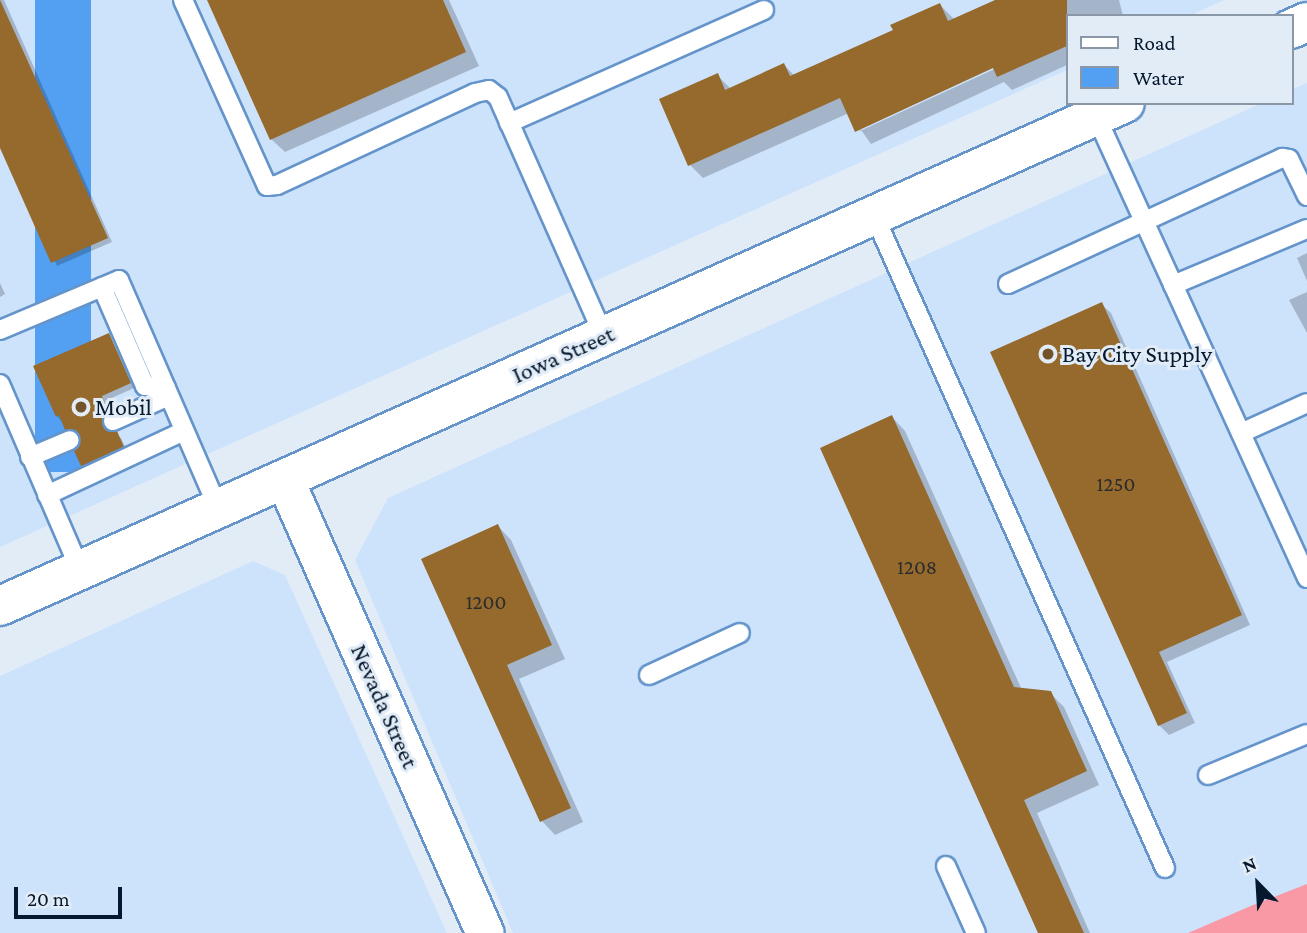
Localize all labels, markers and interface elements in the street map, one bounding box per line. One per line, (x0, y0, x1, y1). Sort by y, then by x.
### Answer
legend (1066, 14, 1293, 105)
text: Road (1133, 31, 1176, 55)
text: Water (1133, 66, 1185, 90)
street label: Iowa Street (508, 319, 618, 389)
place label: Bay City Supply (1062, 340, 1212, 368)
marker: Bay City Supply (1040, 346, 1056, 362)
place label: Mobil (95, 393, 152, 421)
marker: Mobil (73, 399, 89, 415)
house number: 1250 (1097, 471, 1135, 497)
house number: 1208 (897, 554, 937, 580)
house number: 1200 (466, 589, 506, 615)
street label: Nevada Street (345, 640, 425, 772)
north arrow (1223, 849, 1293, 919)
text: N (1239, 852, 1259, 877)
scale bar (18, 874, 126, 918)
text: 20 m (27, 887, 70, 911)

